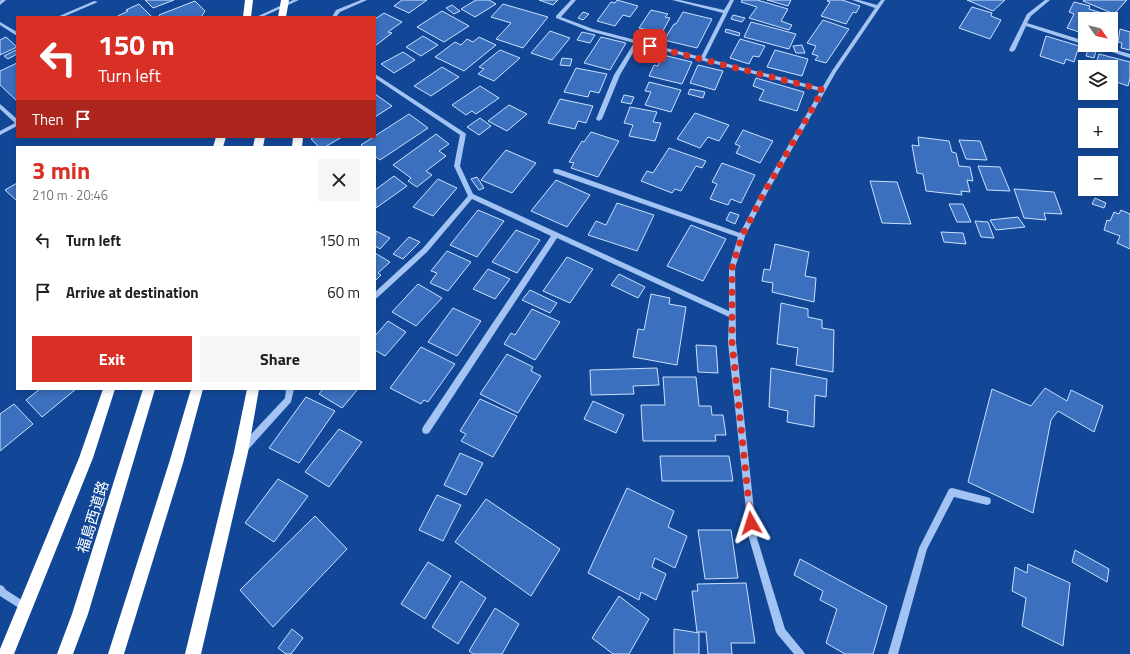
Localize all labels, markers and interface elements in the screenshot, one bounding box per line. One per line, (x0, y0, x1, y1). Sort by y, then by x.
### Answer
north arrow (1078, 12, 1118, 52)
map controls (1078, 12, 1118, 196)
text: 150 m (98, 23, 175, 66)
pin (633, 29, 667, 63)
icon: left (32, 32, 84, 84)
icon: arrive (639, 35, 661, 57)
button: layers (1078, 60, 1118, 100)
text: Turn left (98, 62, 161, 89)
text: Then (32, 108, 64, 131)
icon: arrive (72, 108, 94, 130)
button: + (1078, 108, 1118, 148)
text: 3 min (32, 152, 90, 188)
button: − (1078, 156, 1118, 196)
button: close (318, 159, 360, 201)
text: 210 m · 20:46 (32, 185, 108, 205)
icon: left (32, 229, 54, 251)
text: Turn left (66, 229, 121, 252)
text: 150 m (319, 229, 360, 252)
icon: arrive (32, 281, 54, 303)
text: Arrive at destination (66, 281, 199, 304)
text: 60 m (327, 281, 360, 304)
button: Exit (32, 336, 192, 382)
button: Share (200, 336, 360, 382)
street label: 福島西道路 (71, 478, 114, 556)
position arrow (730, 502, 772, 544)

